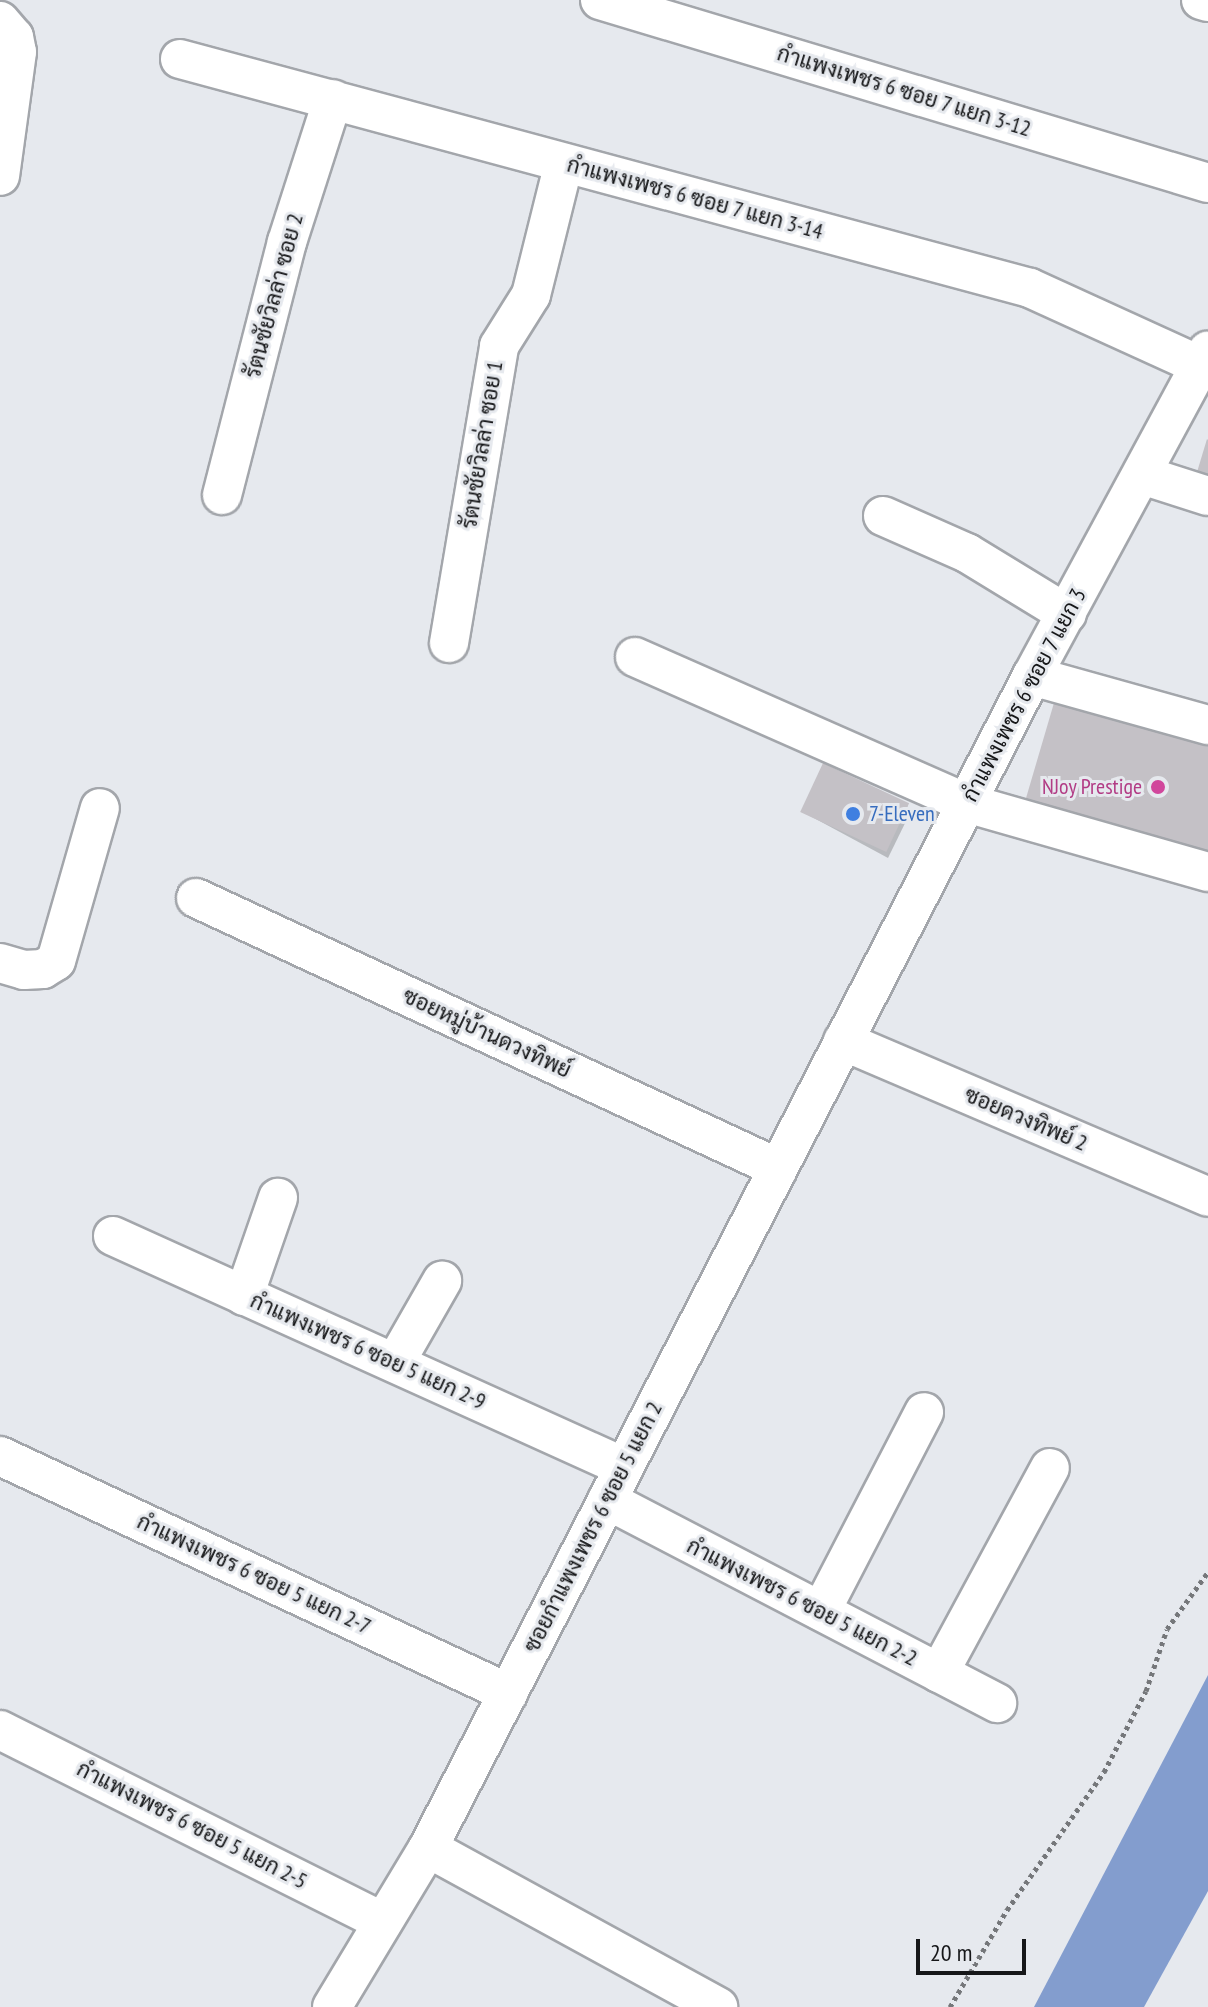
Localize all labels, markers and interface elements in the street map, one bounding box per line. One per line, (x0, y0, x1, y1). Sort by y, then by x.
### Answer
street label: กำแพงเพชร 6 ซอย 7 แยก 3-12 (774, 40, 1034, 142)
street label: กำแพงเพชร 6 ซอย 7 แยก 3-14 (564, 151, 826, 245)
street label: รัตนชัยวิลล่า ซอย 2 (239, 211, 309, 381)
street label: รัตนชัยวิลล่า ซอย 1 (456, 359, 508, 531)
street label: กำแพงเพชร 6 ซอย 7 แยก 3 (956, 583, 1092, 807)
place label: NJoy Prestige (1041, 774, 1142, 800)
marker: NJoy Prestige (1149, 778, 1167, 796)
place label: 7-Eleven (869, 801, 935, 827)
marker: 7-Eleven (844, 805, 862, 823)
street label: ซอยหมู่บ้านดวงทิพย์ (399, 982, 575, 1084)
street label: ซอยดวงทิพย์ 2 (961, 1081, 1091, 1157)
street label: กำแพงเพชร 6 ซอย 5 แยก 2-9 (246, 1287, 490, 1415)
street label: ซอยกำแพงเพชร 6 ซอย 5 แยก 2 (518, 1397, 668, 1657)
street label: กำแพงเพชร 6 ซอย 5 แยก 2-7 (133, 1508, 375, 1640)
street label: กำแพงเพชร 6 ซอย 5 แยก 2-2 (682, 1532, 922, 1672)
street label: กำแพงเพชร 6 ซอย 5 แยก 2-5 (72, 1755, 312, 1895)
scale bar (920, 1923, 1030, 1973)
text: 20 m (930, 1937, 972, 1968)

